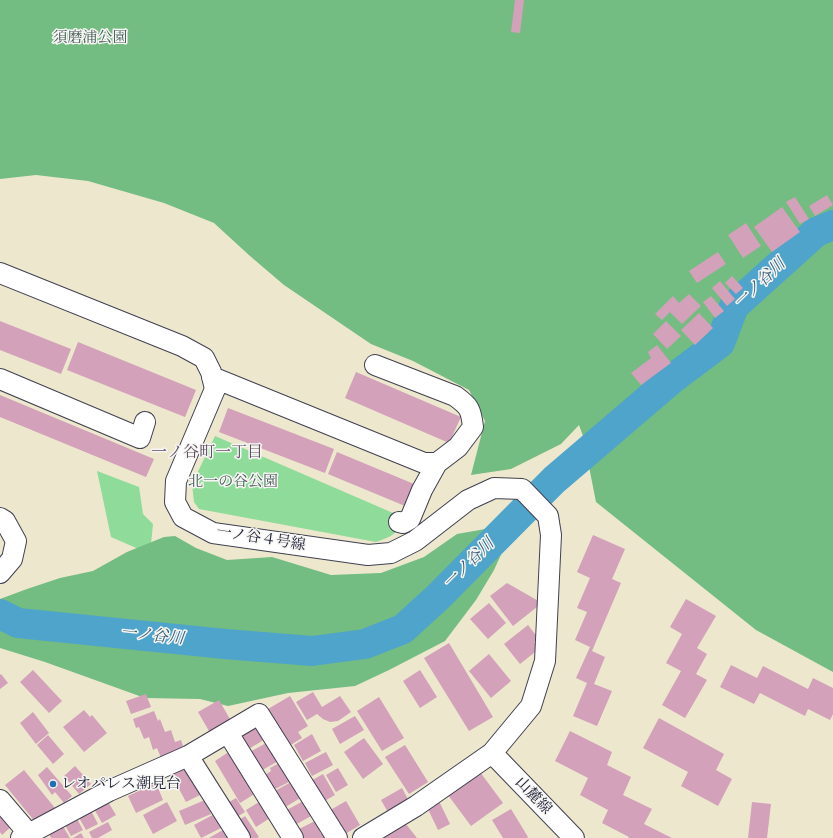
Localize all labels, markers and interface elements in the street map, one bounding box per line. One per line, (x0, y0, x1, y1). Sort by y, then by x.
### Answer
park label: 須磨浦公園 (53, 29, 127, 47)
water label: 一ノ谷川 (730, 255, 790, 313)
district label: 一ノ谷町一丁目 (151, 443, 263, 463)
park label: 北一の谷公園 (188, 473, 278, 491)
street label: 一ノ谷４号線 (215, 523, 307, 555)
water label: 一ノ谷川 (440, 535, 498, 593)
water label: 一ノ谷川 (119, 623, 185, 649)
street label: 山麓線 (511, 774, 555, 818)
place label: レオパレス潮見台 (61, 775, 181, 793)
marker: レオパレス潮見台 (48, 779, 58, 789)

